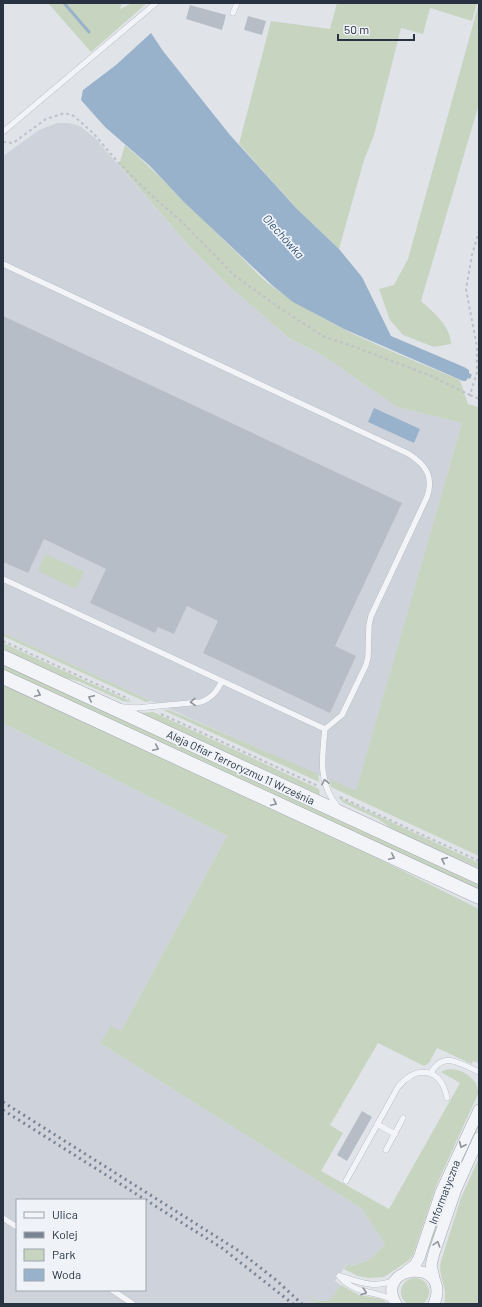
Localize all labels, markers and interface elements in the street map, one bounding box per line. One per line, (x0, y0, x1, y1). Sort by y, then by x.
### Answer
scale bar (338, 16, 414, 42)
text: 50 m (344, 22, 369, 36)
water label: Olechówka (260, 211, 308, 261)
one-way arrow (35, 689, 42, 697)
one-way arrow (87, 695, 95, 703)
one-way arrow (190, 698, 196, 707)
street label: Aleja Ofiar Terroryzmu 11 Września (165, 727, 317, 807)
one-way arrow (152, 743, 160, 751)
one-way arrow (321, 779, 329, 785)
one-way arrow (271, 798, 278, 806)
one-way arrow (388, 852, 396, 860)
one-way arrow (440, 857, 448, 865)
one-way arrow (459, 1141, 467, 1148)
street label: Informatyczna (426, 1158, 462, 1226)
legend (16, 1199, 146, 1291)
text: Ulica (52, 1207, 78, 1221)
text: Kolej (52, 1227, 78, 1241)
one-way arrow (432, 1241, 441, 1248)
text: Park (52, 1247, 76, 1261)
text: Woda (52, 1267, 81, 1281)
one-way arrow (361, 1287, 368, 1296)

